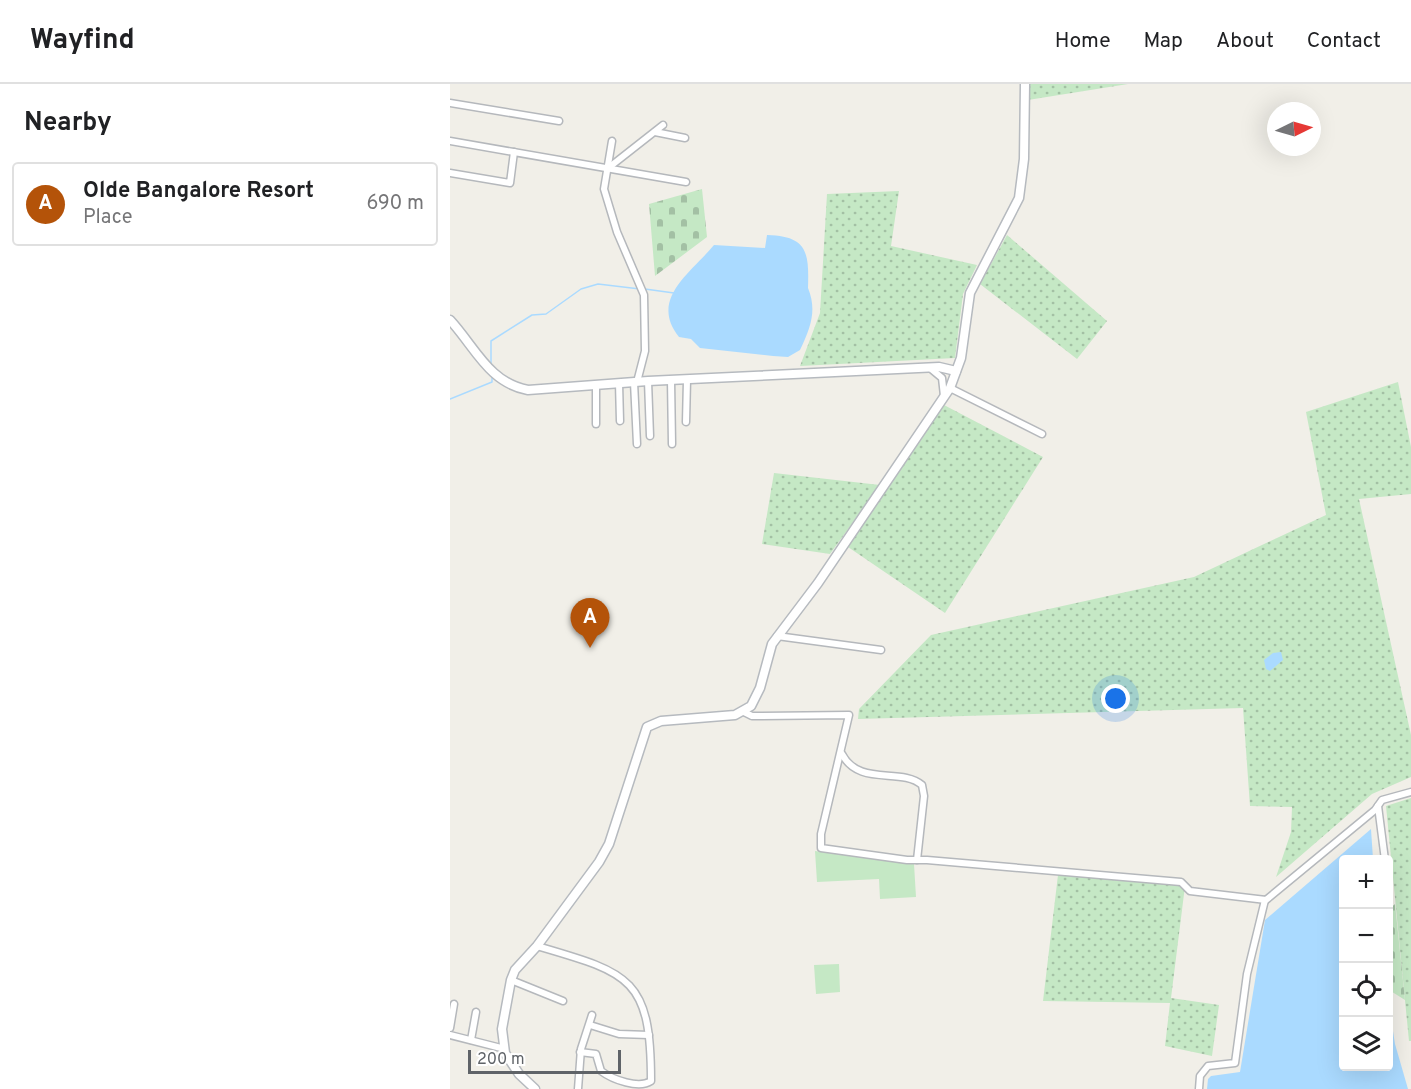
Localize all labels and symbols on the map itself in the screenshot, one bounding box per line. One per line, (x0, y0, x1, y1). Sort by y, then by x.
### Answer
north arrow (1267, 102, 1321, 156)
pin: A (570, 598, 610, 648)
your location (1101, 684, 1130, 713)
scale bar (468, 1047, 621, 1074)

